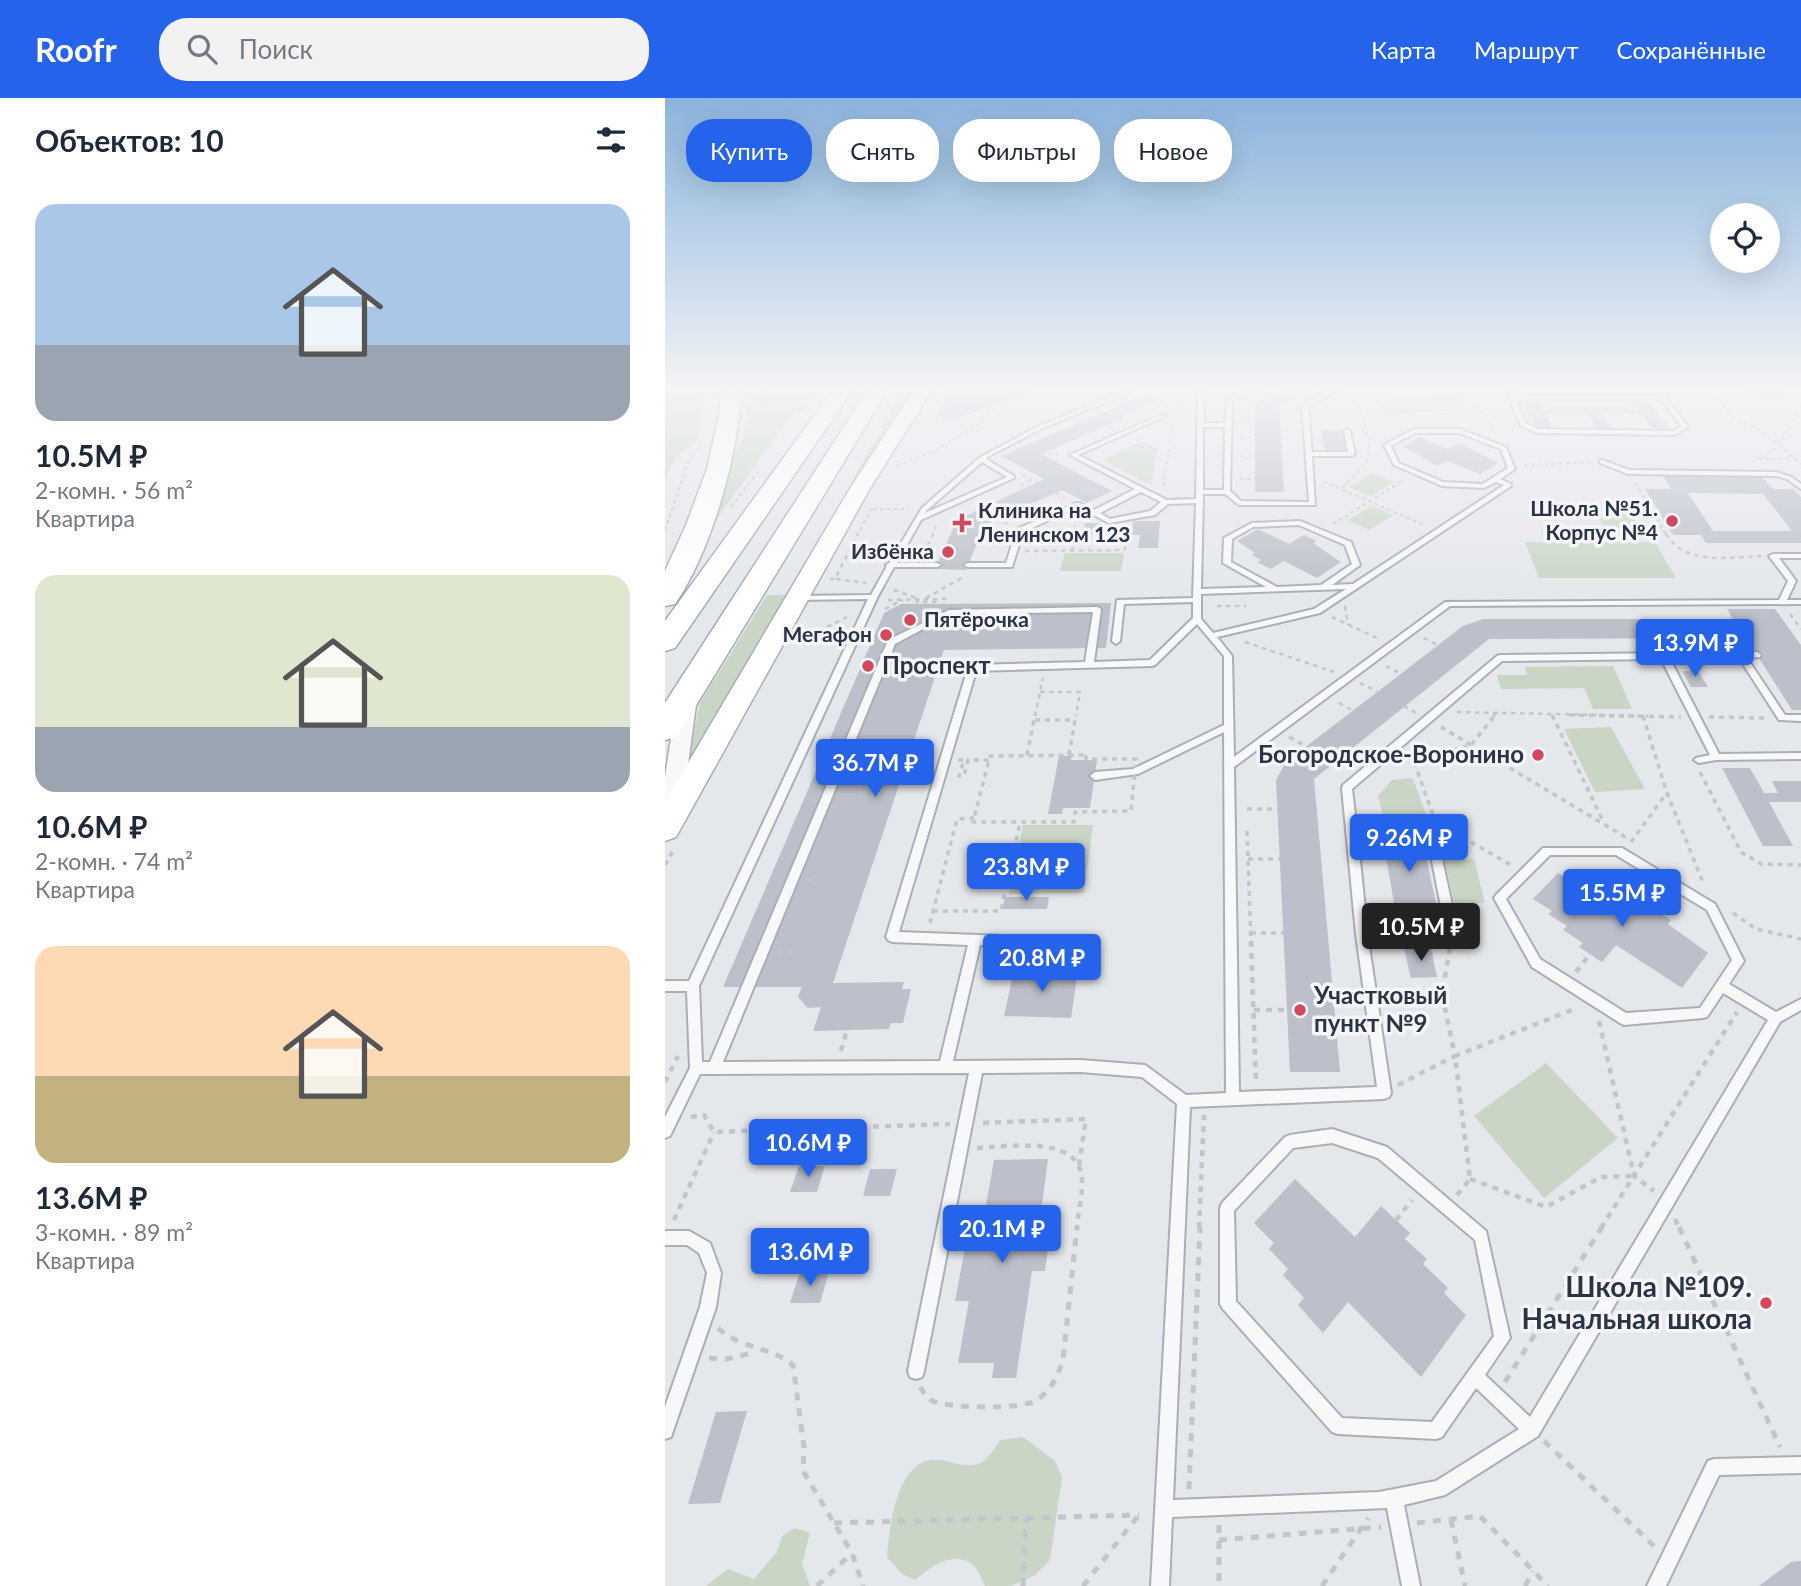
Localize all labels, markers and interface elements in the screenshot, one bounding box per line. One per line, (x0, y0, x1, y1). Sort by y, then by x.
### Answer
search box (159, 18, 649, 81)
text: Roofr (35, 29, 117, 69)
icon: search (183, 30, 221, 68)
text: Поиск (239, 33, 313, 65)
text: Карта (1371, 35, 1436, 64)
text: Маршрут (1474, 35, 1579, 64)
text: Сохранённые (1617, 35, 1766, 64)
chip: Купить (686, 119, 812, 182)
chip: Снять (826, 119, 939, 182)
chip: Фильтры (953, 119, 1100, 182)
chip: Новое (1114, 119, 1232, 182)
icon: filters (592, 121, 630, 159)
text: Объектов: 10 (35, 122, 224, 158)
map controls (1710, 203, 1780, 273)
button: locate (1710, 203, 1780, 273)
icon: home (270, 249, 396, 375)
text: 10.5M ₽ (35, 437, 147, 473)
text: 2-комн. · 56 m² (35, 476, 193, 504)
place label: Школа №51. Корпус №4 (1530, 495, 1658, 544)
place label: Клиника на Ленинском 123 (977, 497, 1131, 546)
text: Квартира (35, 504, 135, 532)
marker: Клиника на Ленинском 123 (952, 513, 972, 533)
marker: Школа №51. Корпус №4 (1664, 513, 1680, 529)
place label: Избёнка (851, 538, 934, 563)
marker: Избёнка (940, 544, 956, 560)
place label: Пятёрочка (924, 606, 1029, 631)
marker: Пятёрочка (902, 612, 918, 628)
icon: home (270, 620, 396, 746)
pin: 13.9M ₽ (1630, 620, 1760, 679)
place label: Мегафон (782, 621, 872, 646)
marker: Мегафон (878, 627, 894, 643)
text: 13.9M ₽ (1652, 628, 1738, 656)
place label: Проспект (882, 650, 991, 679)
marker: Проспект (860, 658, 876, 674)
place label: Богородское-Воронино (1258, 739, 1524, 768)
pin: 36.7M ₽ (810, 740, 940, 799)
marker: Богородское-Воронино (1530, 747, 1546, 763)
text: 36.7M ₽ (832, 748, 918, 776)
text: 10.6M ₽ (35, 808, 147, 844)
pin: 9.26M ₽ (1344, 814, 1474, 874)
text: 9.26M ₽ (1366, 823, 1452, 851)
pin: 23.8M ₽ (961, 844, 1091, 903)
text: 2-комн. · 74 m² (35, 847, 193, 875)
text: 23.8M ₽ (983, 852, 1069, 880)
pin: 15.5M ₽ (1557, 870, 1687, 929)
text: Квартира (35, 875, 135, 903)
text: 15.5M ₽ (1579, 878, 1665, 906)
pin: 10.5M ₽ (1356, 904, 1486, 963)
text: 10.5M ₽ (1378, 912, 1464, 940)
pin: 20.8M ₽ (977, 934, 1107, 994)
text: 20.8M ₽ (999, 943, 1085, 971)
place label: Участковый пункт №9 (1313, 980, 1447, 1037)
icon: home (270, 991, 396, 1117)
marker: Участковый пункт №9 (1292, 1002, 1308, 1018)
pin: 10.6M ₽ (743, 1119, 873, 1179)
text: 10.6M ₽ (765, 1128, 851, 1156)
text: 13.6M ₽ (35, 1179, 147, 1215)
pin: 20.1M ₽ (937, 1206, 1067, 1265)
text: 20.1M ₽ (959, 1214, 1045, 1242)
text: 3-комн. · 89 m² (35, 1218, 193, 1246)
pin: 13.6M ₽ (745, 1228, 875, 1288)
text: 13.6M ₽ (767, 1237, 853, 1265)
text: Квартира (35, 1246, 135, 1274)
place label: Школа №109. Начальная школа (1521, 1269, 1752, 1335)
marker: Школа №109. Начальная школа (1758, 1295, 1774, 1311)

